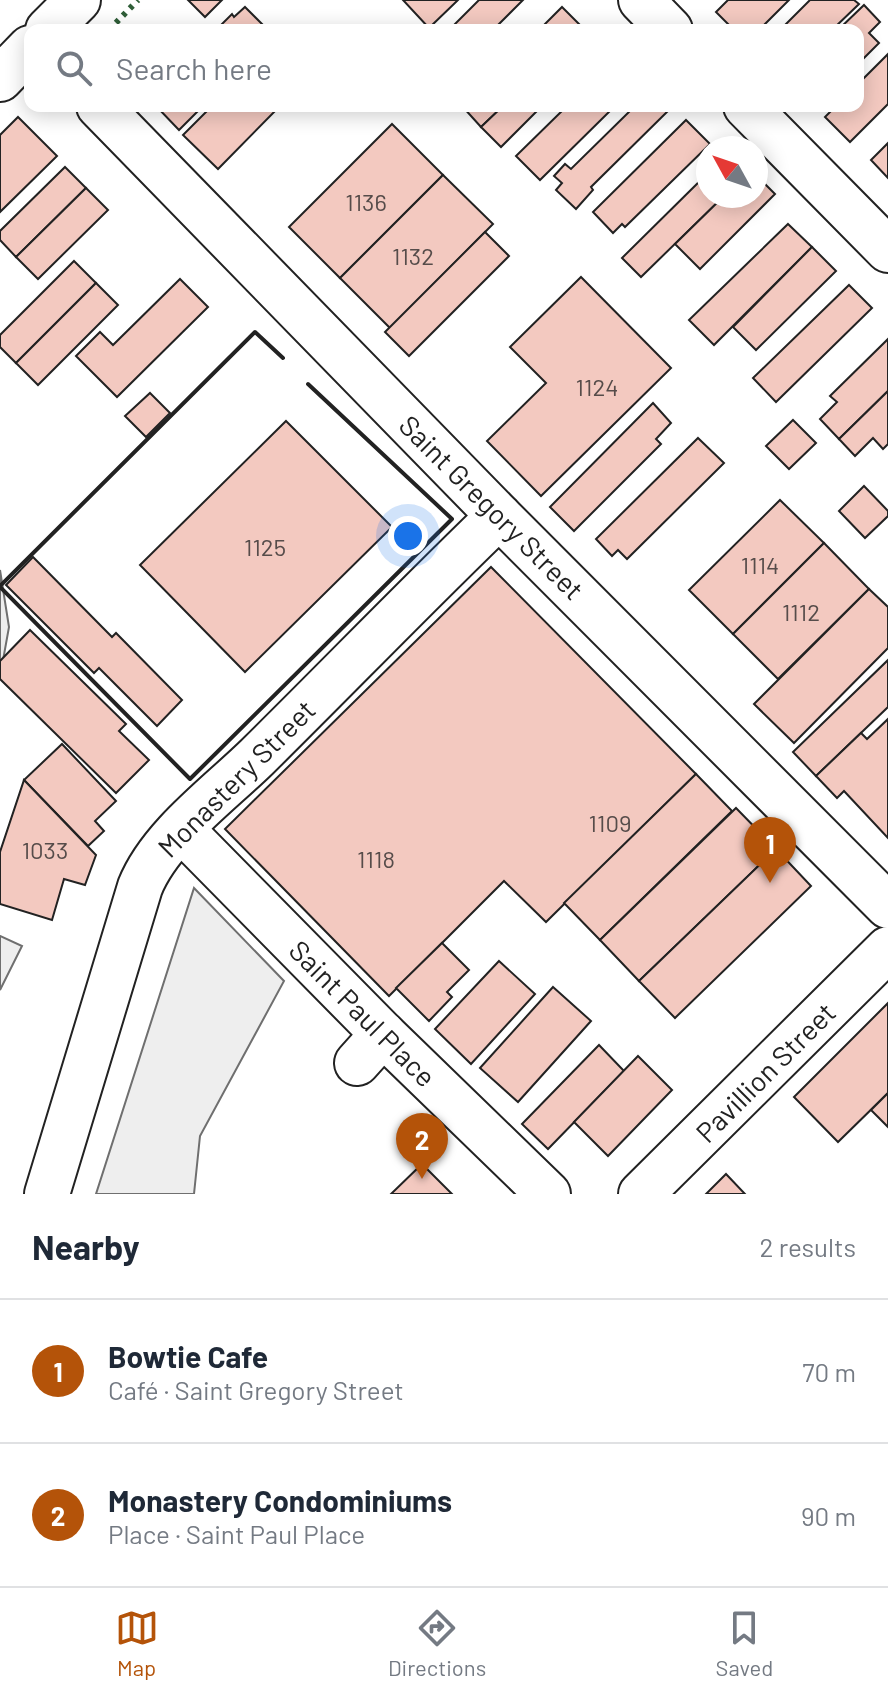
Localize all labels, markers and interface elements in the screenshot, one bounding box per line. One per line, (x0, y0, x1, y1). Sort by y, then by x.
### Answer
search box (24, 24, 864, 112)
icon: search (52, 46, 96, 90)
text: Search here (116, 50, 272, 86)
north arrow (696, 136, 768, 208)
house number: 1136 (345, 187, 387, 216)
house number: 1132 (392, 241, 434, 270)
house number: 1124 (576, 372, 618, 401)
street label: Saint Gregory Street (393, 408, 591, 606)
your location (388, 516, 428, 556)
house number: 1125 (244, 532, 286, 561)
house number: 1114 (741, 550, 779, 579)
house number: 1112 (782, 597, 820, 626)
street label: Monastery Street (150, 692, 322, 864)
house number: 1109 (589, 808, 631, 837)
pin: 1 (744, 817, 796, 883)
house number: 1033 (22, 835, 68, 864)
house number: 1118 (357, 844, 395, 873)
street label: Saint Paul Place (283, 933, 443, 1093)
street label: Pavillion Street (688, 995, 842, 1149)
pin: 2 (396, 1113, 448, 1179)
text: Nearby (32, 1226, 140, 1267)
text: 2 results (760, 1231, 856, 1262)
text: Bowtie Cafe (108, 1338, 268, 1374)
text: 1 (53, 1356, 63, 1387)
text: 70 m (802, 1356, 856, 1387)
text: Café · Saint Gregory Street (108, 1374, 404, 1405)
text: Monastery Condominiums (108, 1482, 452, 1518)
text: 2 (51, 1500, 65, 1531)
text: 90 m (801, 1500, 856, 1531)
text: Place · Saint Paul Place (108, 1518, 365, 1549)
tab: Map (115, 1606, 159, 1680)
tab: Directions (388, 1606, 486, 1680)
tab: Saved (716, 1606, 773, 1680)

